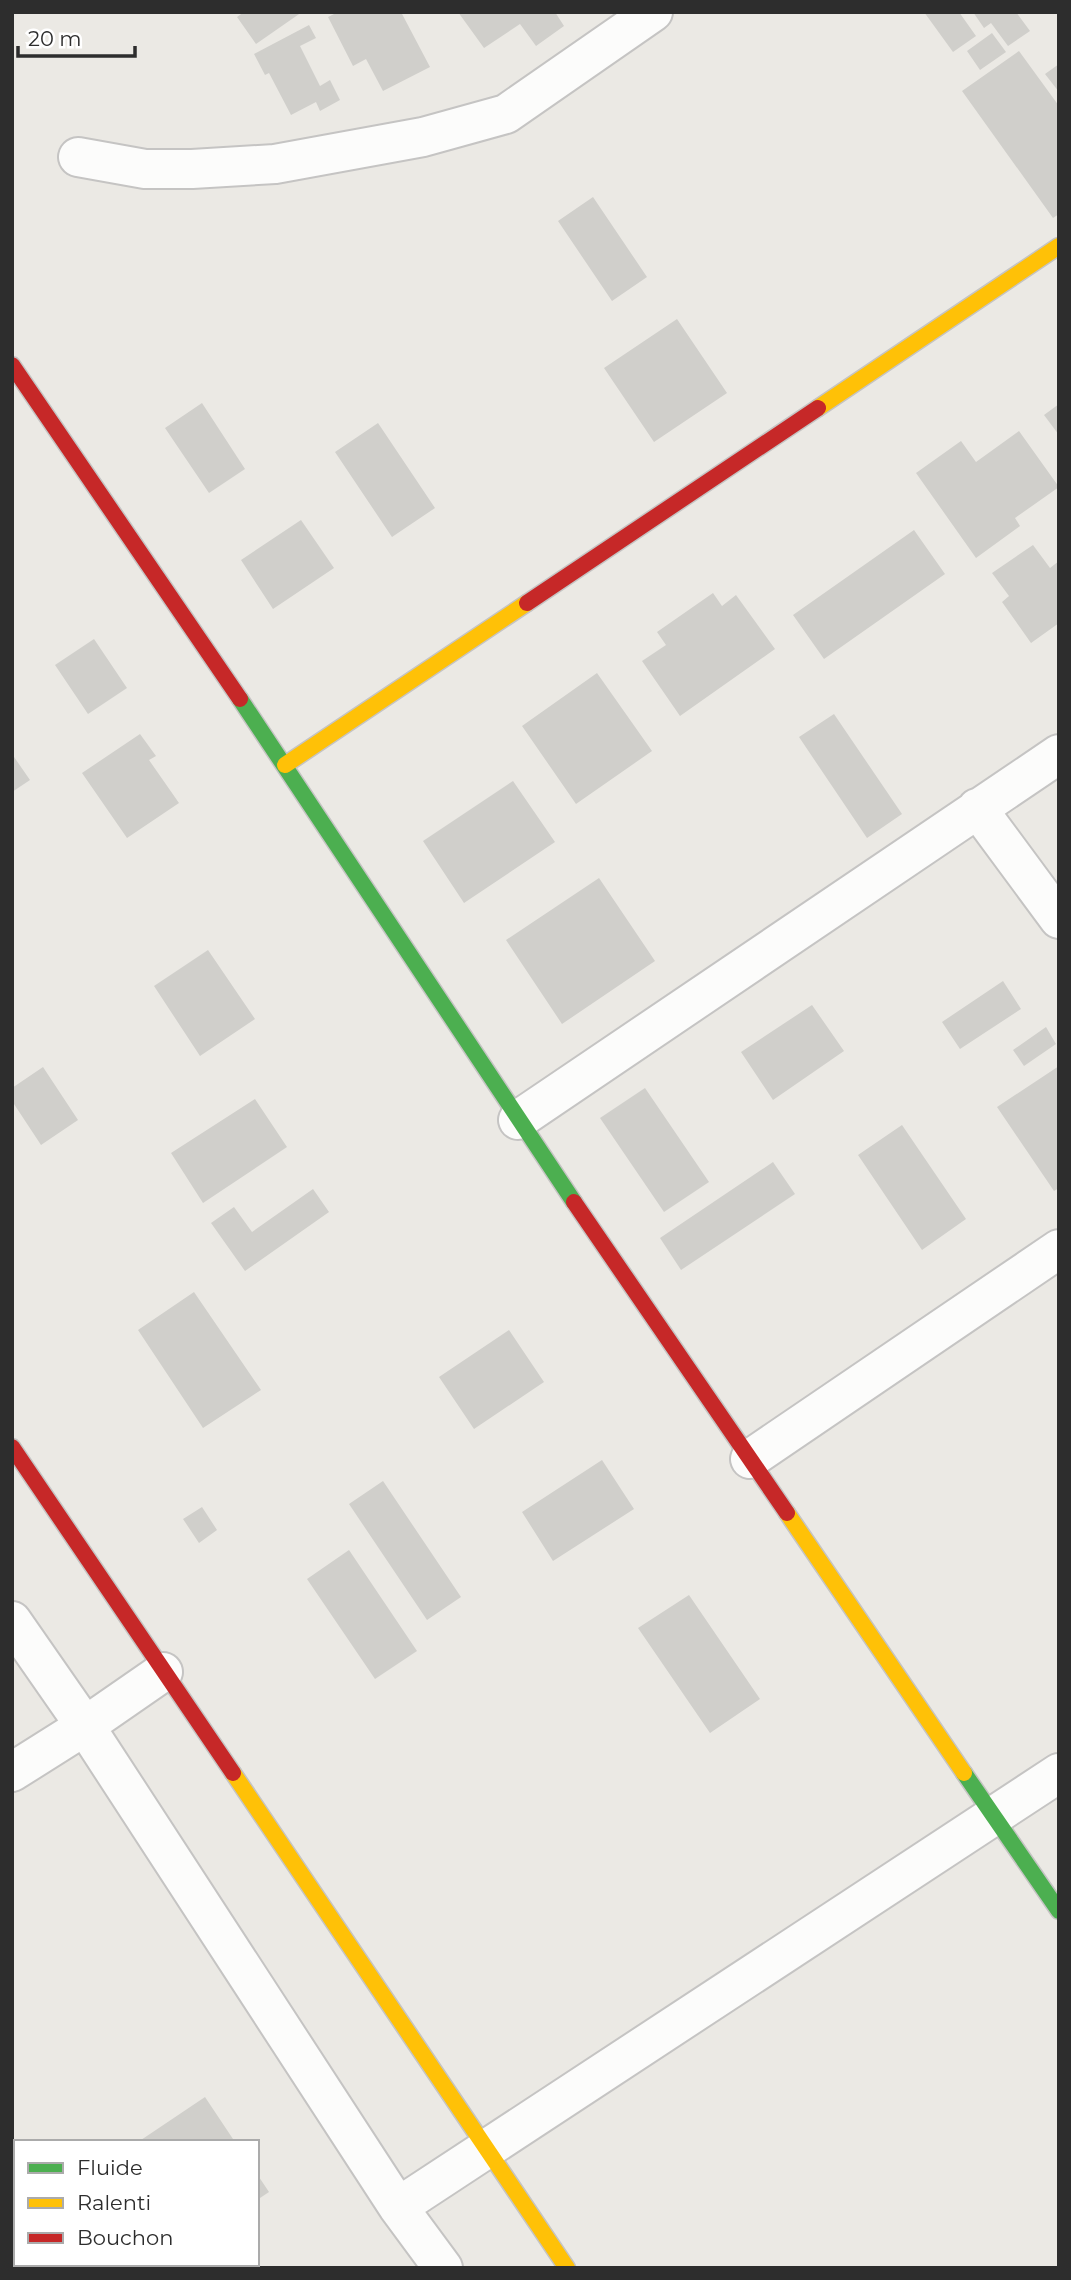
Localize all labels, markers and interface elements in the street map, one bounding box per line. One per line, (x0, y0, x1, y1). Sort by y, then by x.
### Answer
scale bar (18, 14, 135, 58)
text: 20 m (28, 26, 82, 51)
legend (14, 2140, 259, 2266)
text: Fluide (77, 2155, 143, 2180)
text: Ralenti (77, 2190, 151, 2215)
text: Bouchon (77, 2225, 173, 2250)

